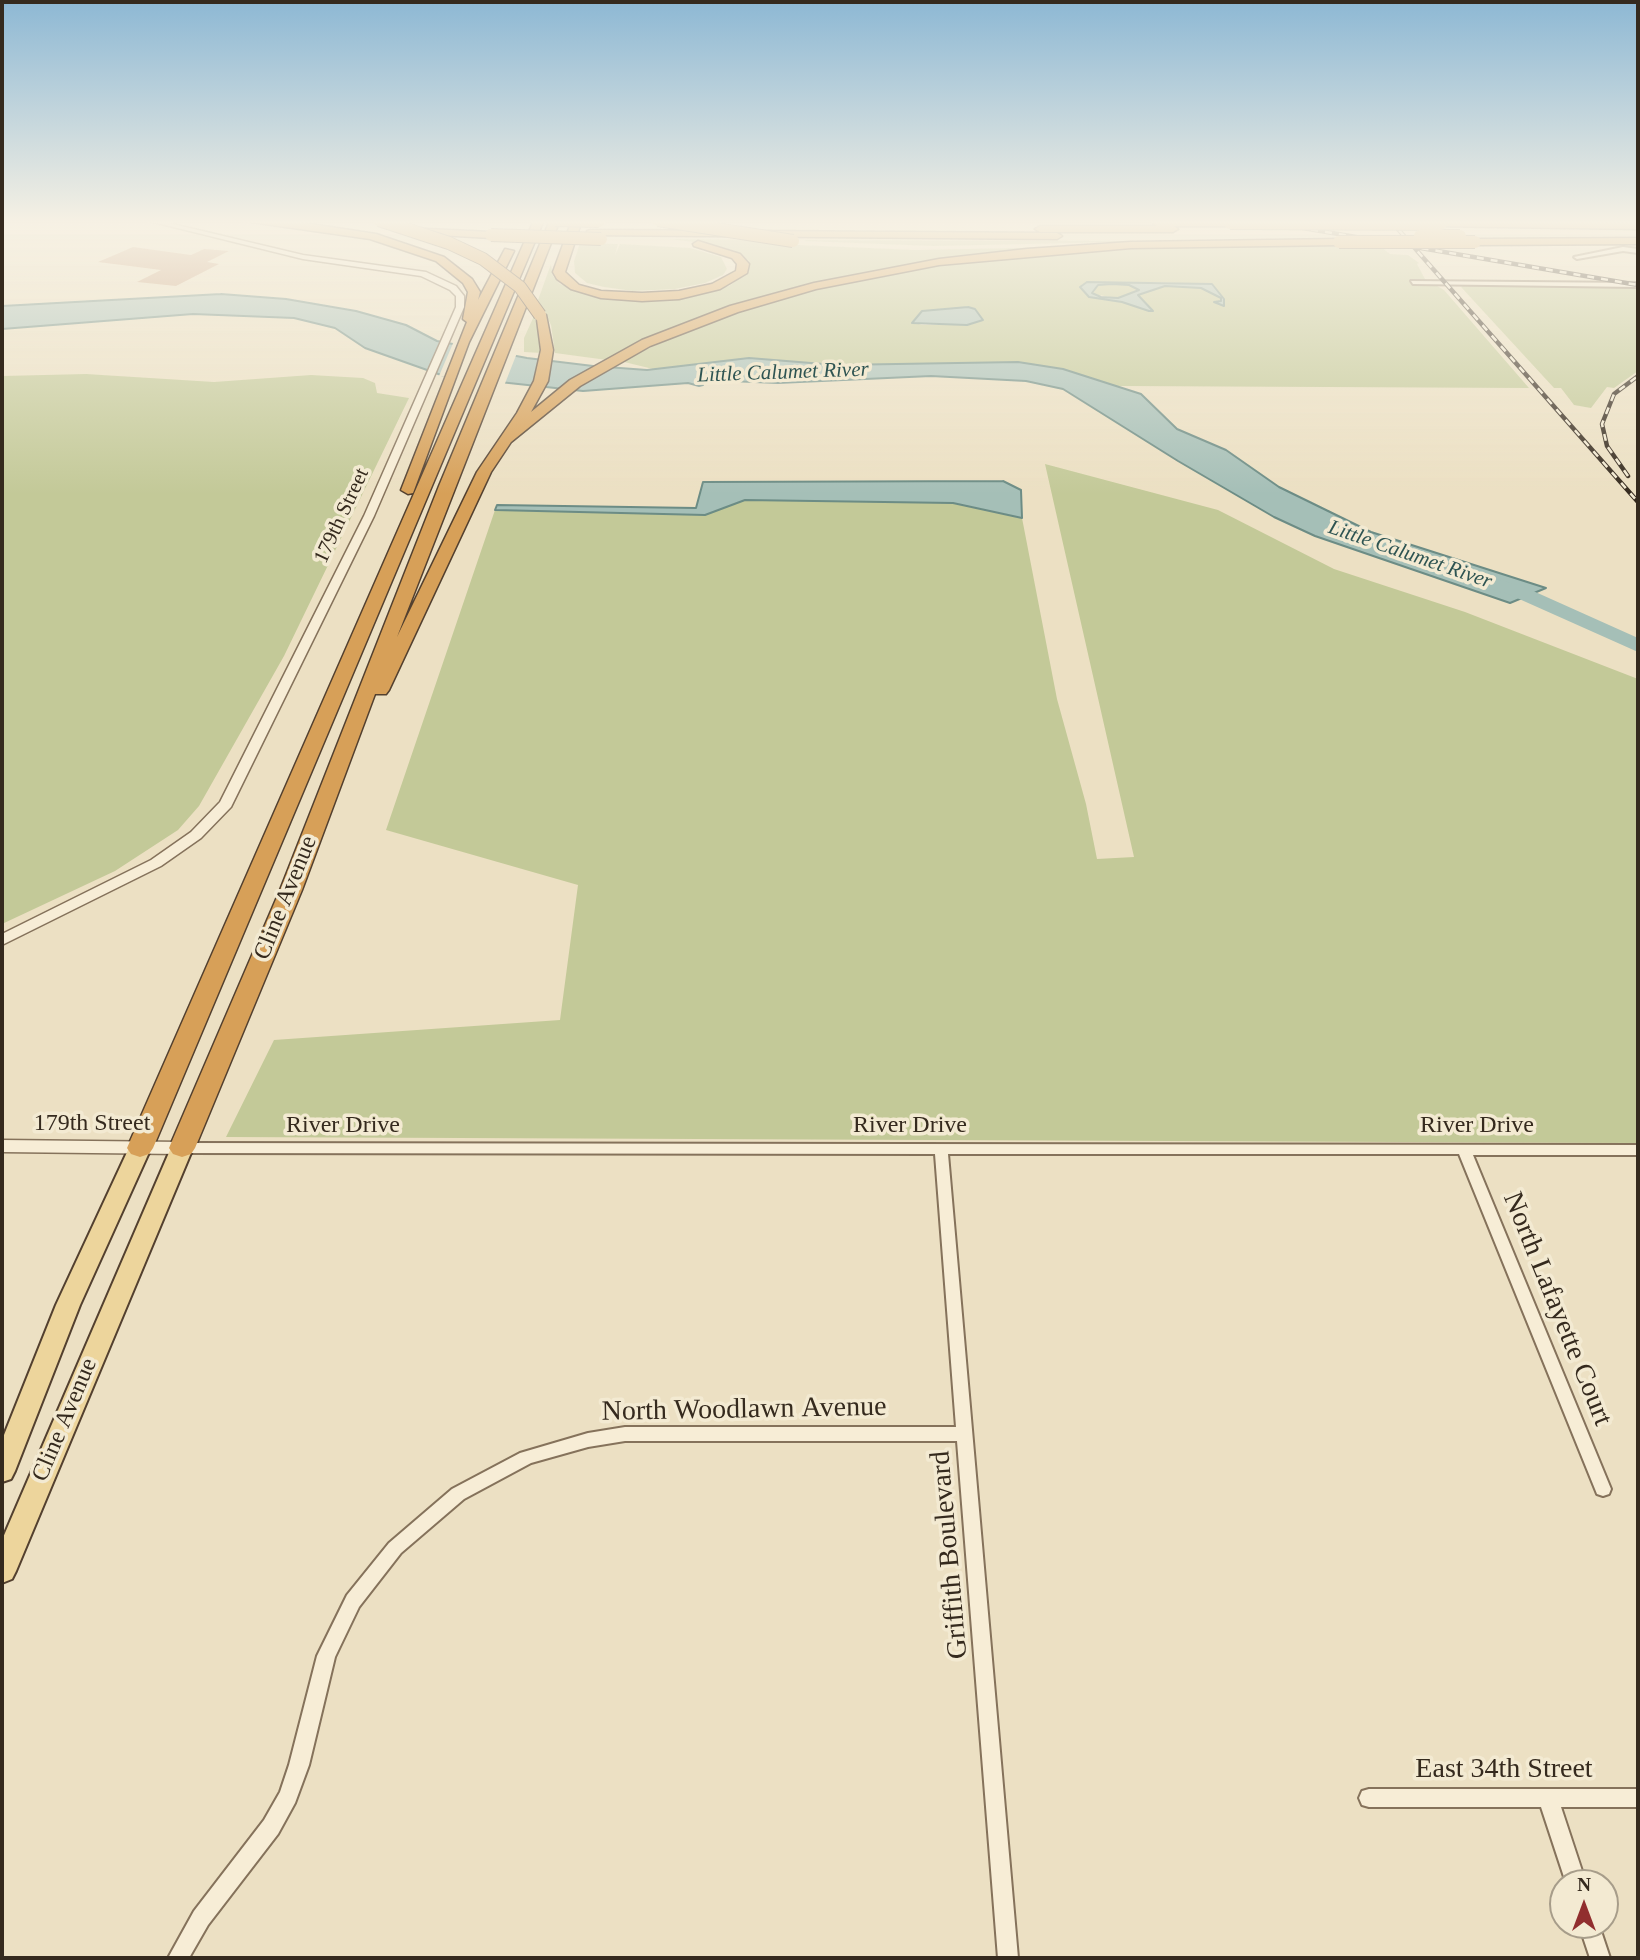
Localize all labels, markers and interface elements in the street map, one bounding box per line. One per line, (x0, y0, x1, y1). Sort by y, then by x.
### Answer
water label: Little Calumet River (697, 357, 869, 389)
street label: 179th Street (309, 464, 375, 568)
water label: Little Calumet River (1325, 515, 1495, 595)
street label: Cline Avenue (248, 832, 324, 964)
street label: 179th Street (34, 1110, 150, 1138)
street label: River Drive (286, 1112, 400, 1140)
street label: River Drive (853, 1112, 967, 1140)
street label: River Drive (1420, 1112, 1534, 1140)
street label: North Lafayette Court (1495, 1187, 1619, 1431)
street label: Cline Avenue (26, 1354, 104, 1486)
street label: North Woodlawn Avenue (601, 1391, 887, 1429)
street label: Griffith Boulevard (924, 1450, 976, 1660)
street label: East 34th Street (1415, 1753, 1593, 1787)
north arrow (1549, 1869, 1619, 1939)
text: N (1577, 1874, 1591, 1895)

